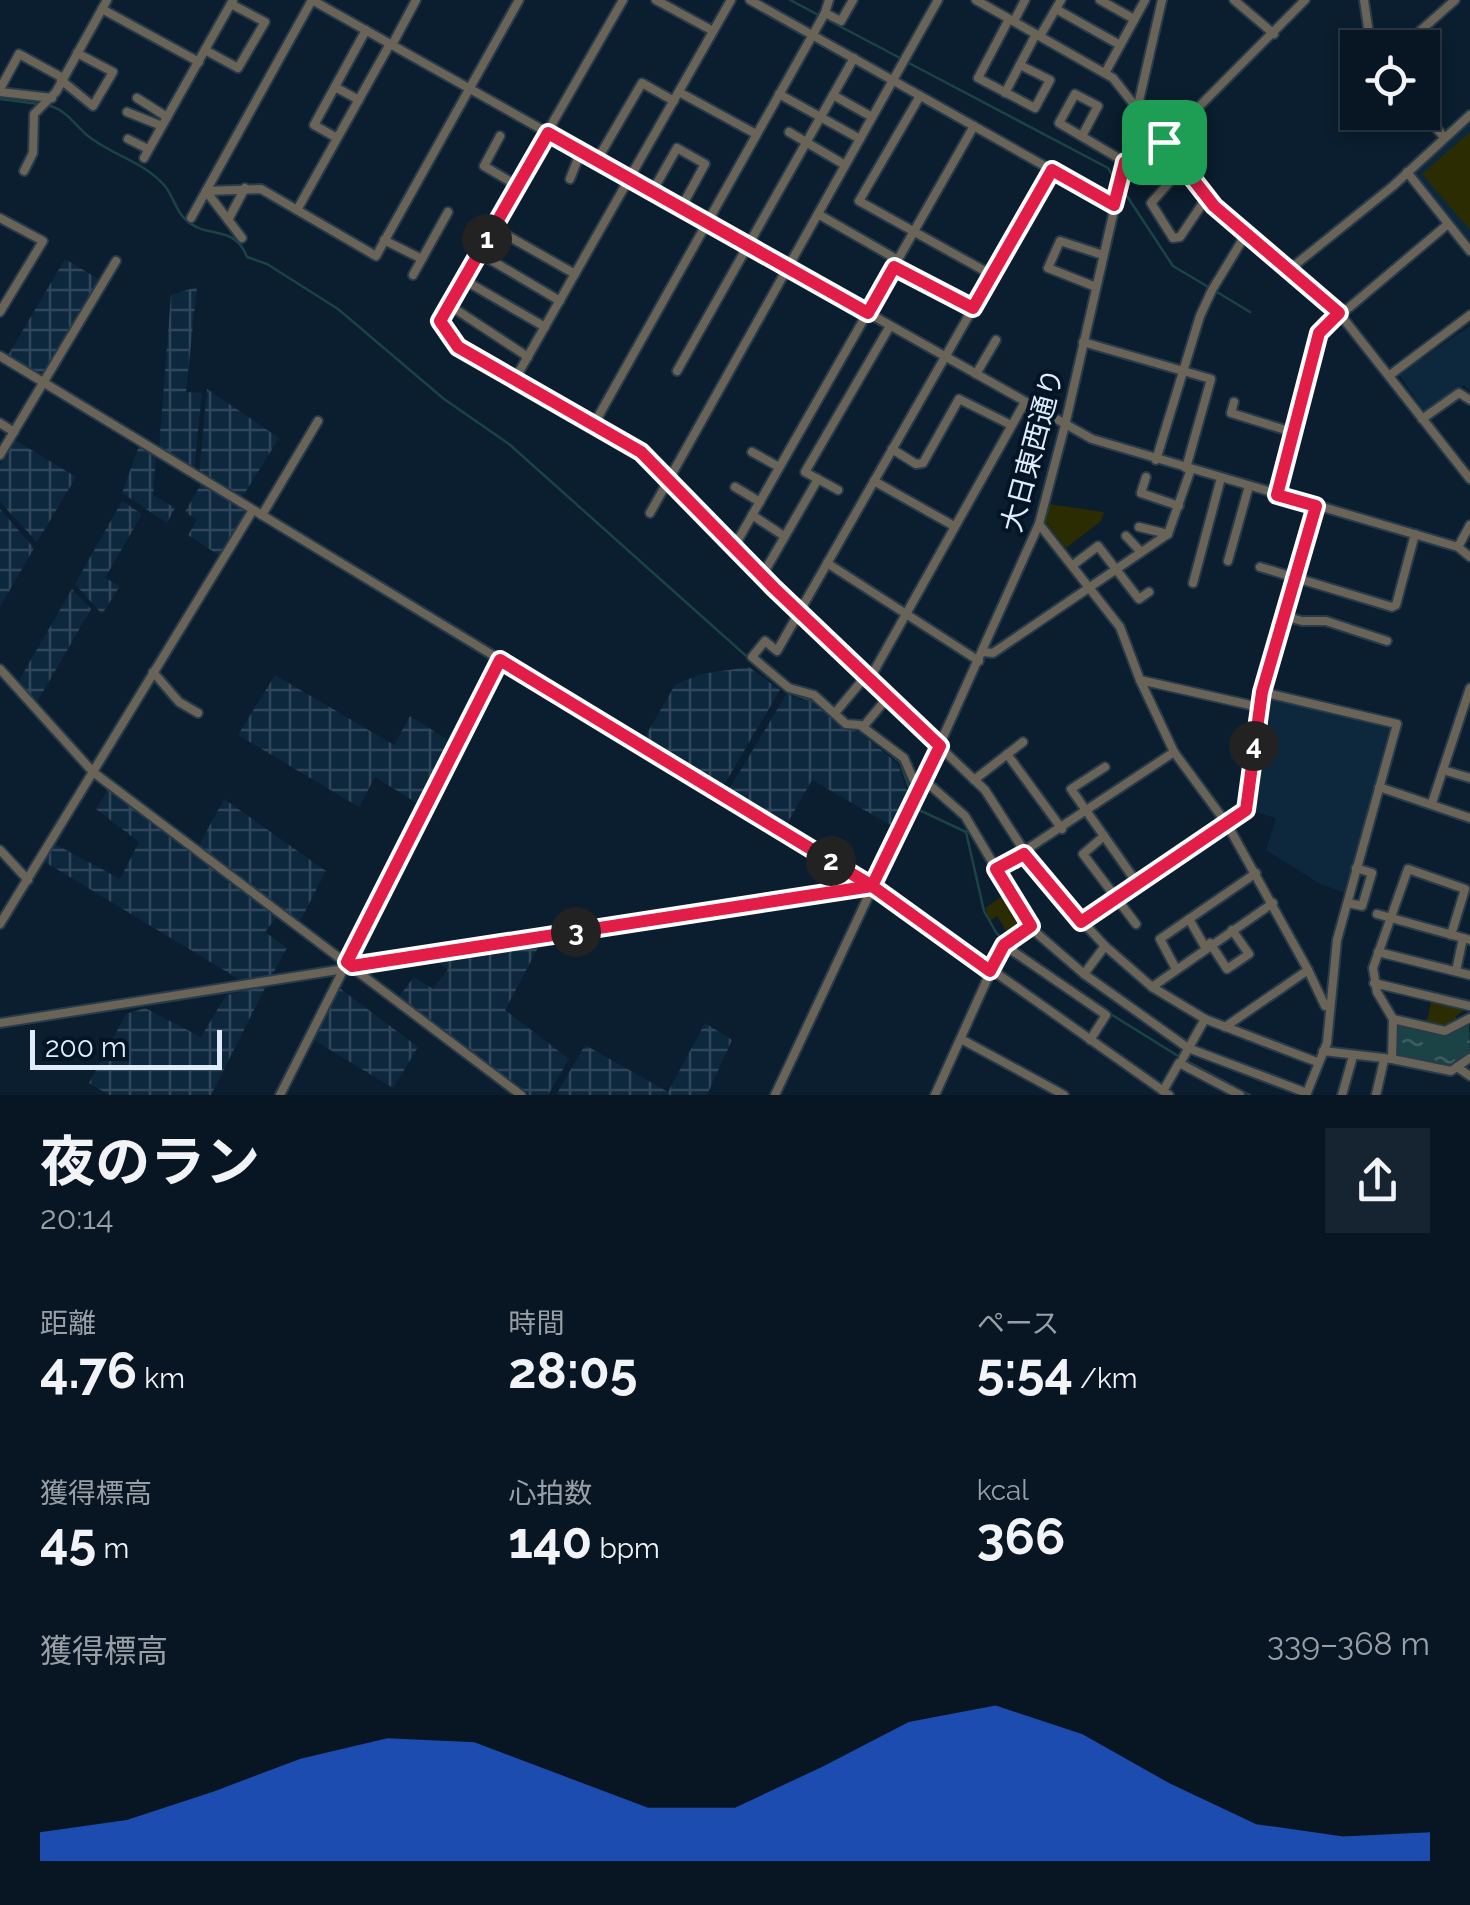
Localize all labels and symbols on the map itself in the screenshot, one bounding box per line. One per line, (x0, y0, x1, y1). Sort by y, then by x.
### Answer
pin (1122, 100, 1207, 185)
pin: 1 (462, 214, 512, 264)
street label: 大日東西通り (995, 365, 1070, 536)
pin: 4 (1229, 721, 1279, 771)
pin: 2 (806, 836, 856, 886)
pin: 3 (551, 907, 601, 957)
scale bar (30, 1025, 222, 1070)

